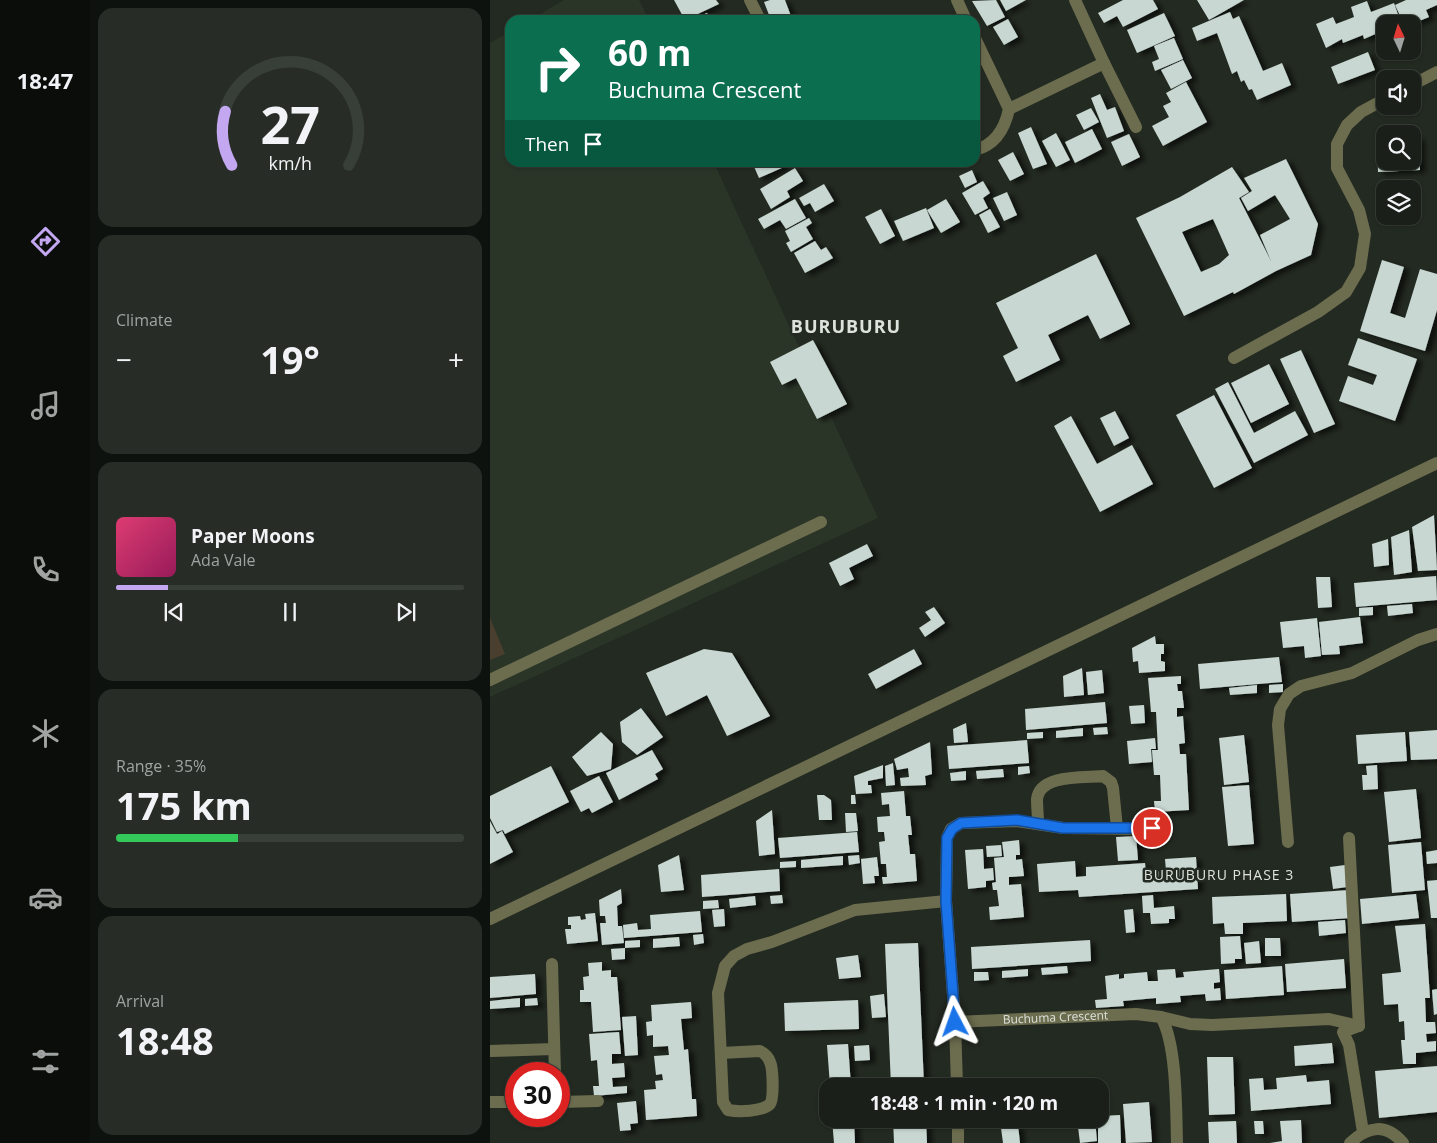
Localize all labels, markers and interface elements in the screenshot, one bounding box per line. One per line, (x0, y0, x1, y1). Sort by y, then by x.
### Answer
north arrow (1376, 15, 1421, 60)
map controls (1376, 15, 1421, 225)
text: 60 m (608, 29, 691, 76)
icon: right (525, 35, 590, 100)
text: 18:47 (17, 65, 73, 95)
button: sound (1376, 70, 1421, 115)
text: Buchuma Crescent (608, 74, 801, 104)
text: 27 (260, 88, 320, 159)
button: search (1376, 125, 1421, 170)
icon: arrive (579, 130, 607, 158)
text: Then (525, 131, 569, 157)
text: km/h (268, 151, 312, 175)
button: layers (1376, 180, 1421, 225)
icon: directions (28, 224, 63, 259)
text: Climate (116, 309, 173, 331)
district label: BURUBURU (791, 314, 901, 338)
text: 19° (260, 333, 320, 385)
text: − (116, 340, 132, 378)
text: + (448, 340, 464, 378)
icon: music (28, 388, 63, 423)
text: Paper Moons (191, 523, 315, 549)
text: Ada Vale (191, 549, 255, 571)
icon: phone (28, 552, 63, 587)
icon: previous (160, 598, 188, 626)
icon: pause (276, 598, 304, 626)
icon: next (392, 598, 420, 626)
icon: climate (28, 716, 63, 751)
text: Range · 35% (116, 755, 206, 777)
text: 175 km (116, 779, 252, 831)
pin (1131, 807, 1173, 849)
icon: arrive (1138, 814, 1166, 842)
district label: BURUBURU PHASE 3 (1144, 865, 1294, 884)
icon: car (28, 880, 63, 915)
text: Arrival (116, 990, 164, 1012)
position arrow (928, 995, 980, 1047)
street label: Buchuma Crescent (1002, 1006, 1109, 1028)
text: 18:48 (116, 1014, 214, 1066)
icon: filters (28, 1044, 63, 1079)
speed limit sign: 30 (505, 1062, 570, 1127)
text: 18:48 · 1 min · 120 m (870, 1090, 1058, 1116)

